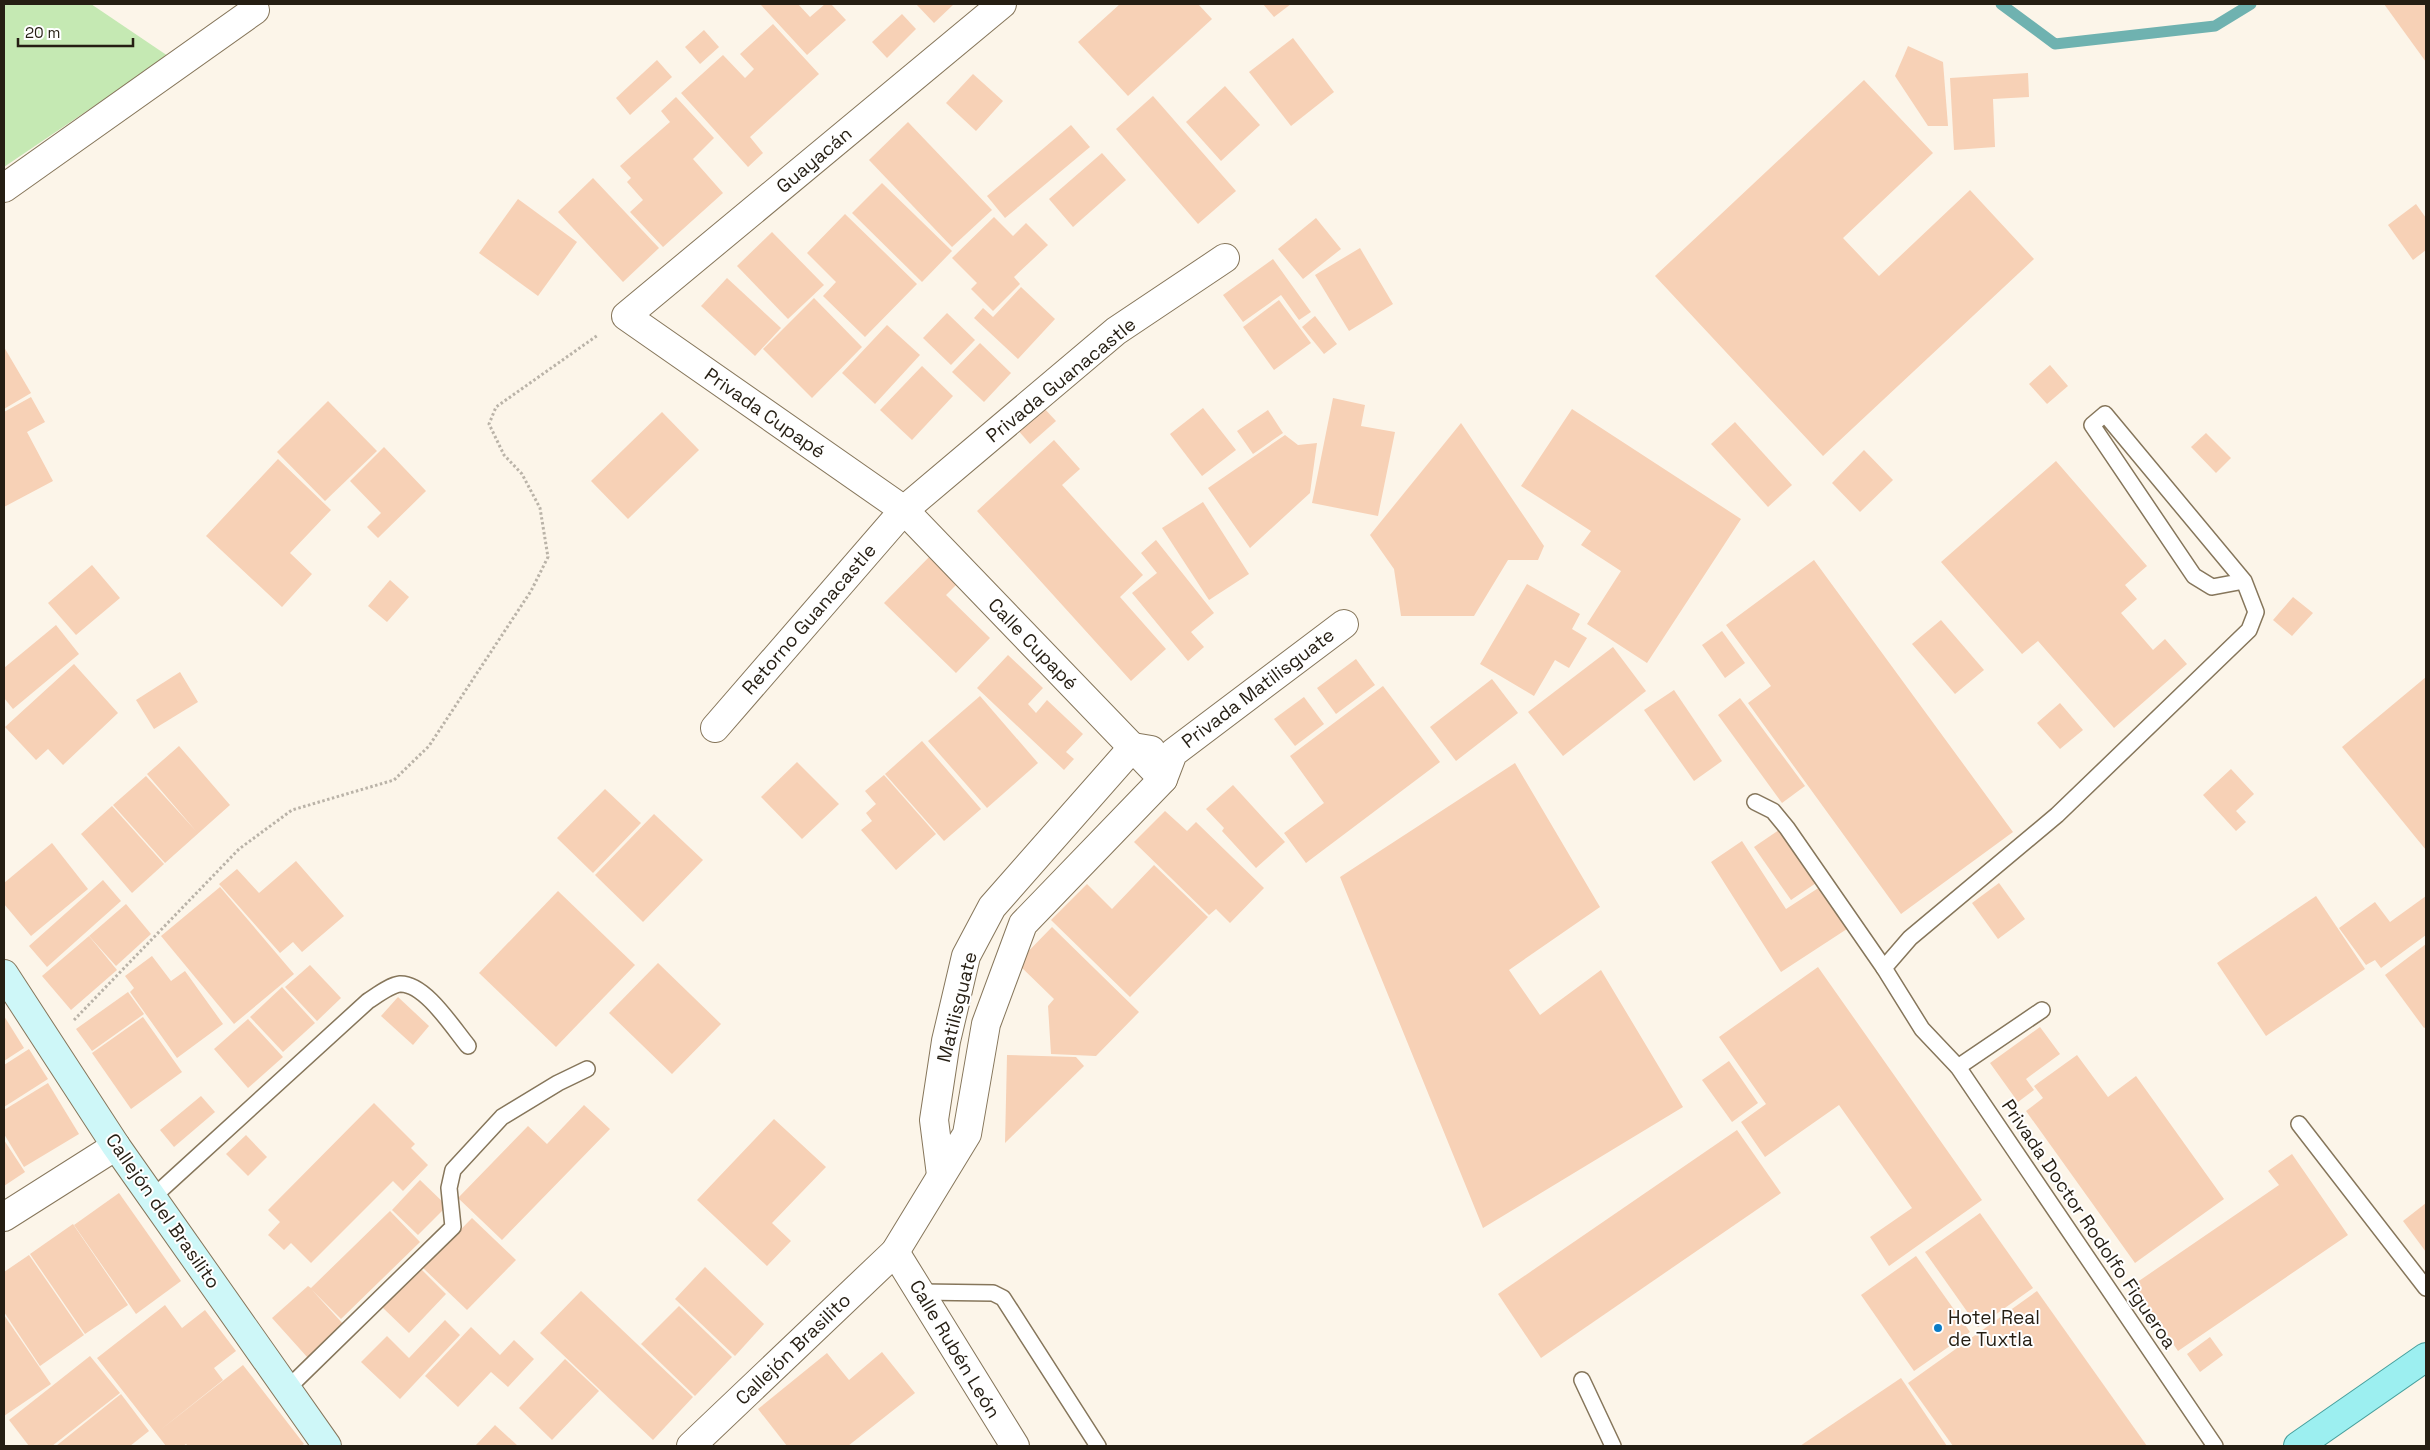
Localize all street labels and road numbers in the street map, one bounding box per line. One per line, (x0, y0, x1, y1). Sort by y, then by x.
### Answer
street label: Guayacán (771, 121, 857, 199)
street label: Privada Guanacastle (981, 312, 1141, 448)
street label: Privada Cupapé (700, 362, 830, 464)
street label: Retorno Guanacastle (736, 538, 882, 700)
street label: Calle Cupapé (983, 592, 1083, 696)
street label: Privada Matilisguate (1177, 622, 1339, 754)
street label: Matilisguate (931, 949, 983, 1065)
street label: Privada Doctor Rodolfo Figueroa (1996, 1094, 2182, 1354)
street label: Callejón del Brasilito (100, 1128, 226, 1294)
street label: Calle Rubén León (904, 1275, 1006, 1423)
street label: Callejón Brasilito (730, 1288, 856, 1410)

